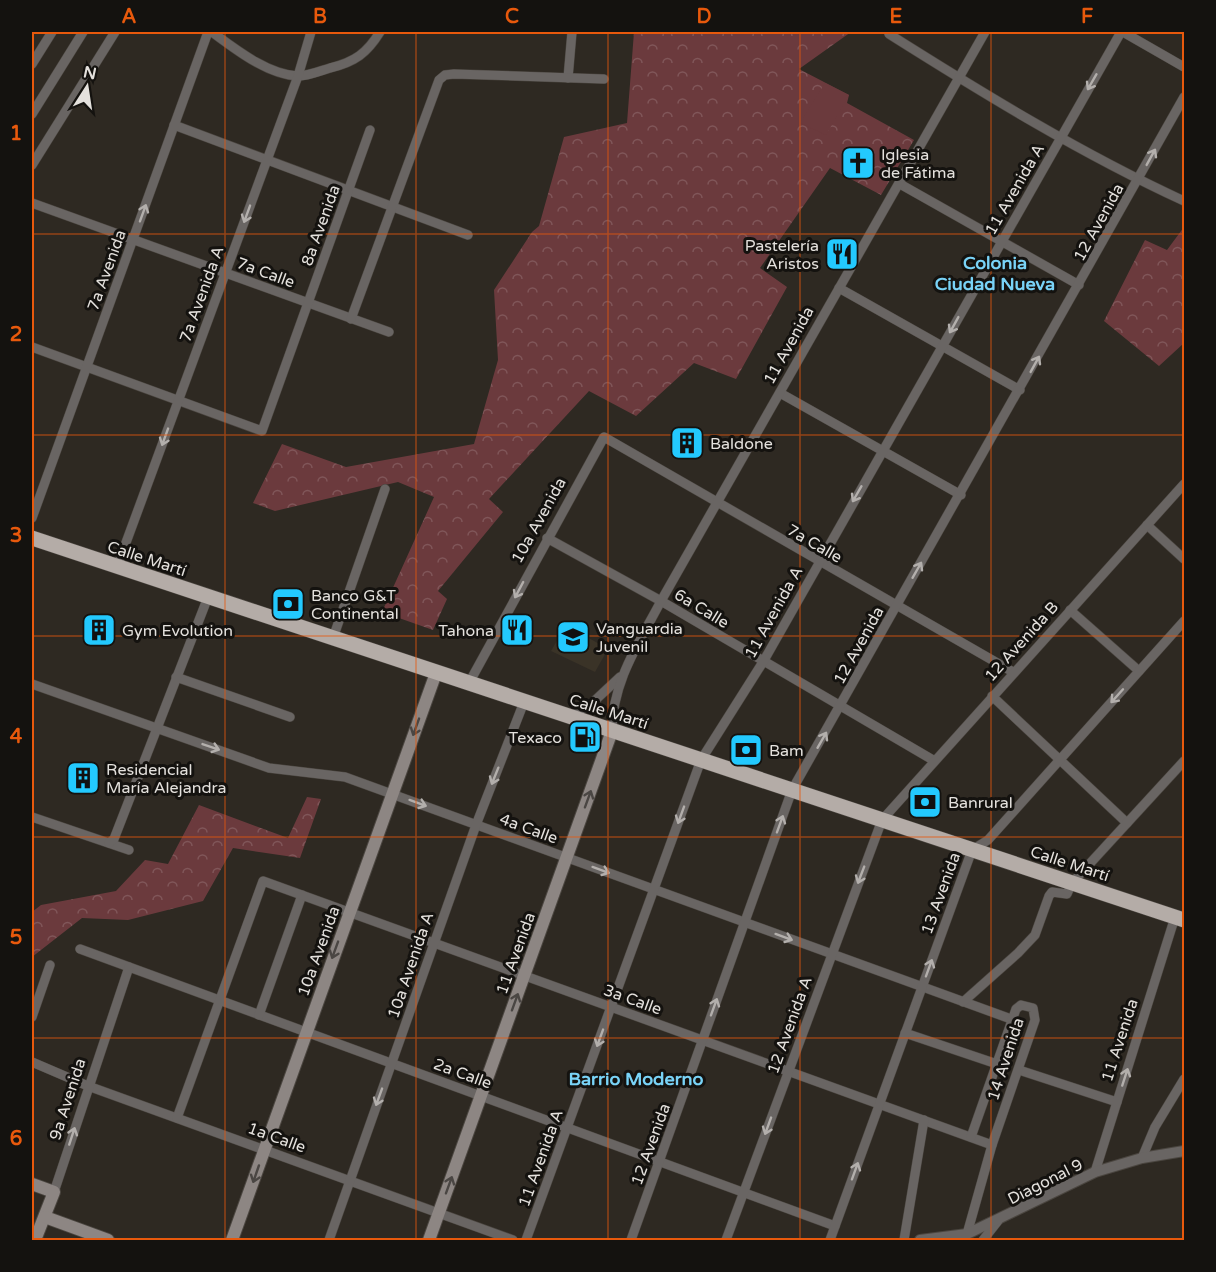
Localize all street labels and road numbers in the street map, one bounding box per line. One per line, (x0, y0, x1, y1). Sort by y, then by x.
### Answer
street label: 11 Avenida A (981, 140, 1049, 239)
street label: 12 Avenida (1069, 180, 1128, 265)
street label: 8a Avenida (297, 182, 345, 269)
street label: 7a Avenida (83, 227, 131, 314)
street label: 7a Avenida A (175, 243, 229, 345)
street label: 7a Calle (234, 253, 297, 293)
street label: 11 Avenida (759, 303, 818, 388)
street label: 10a Avenida (507, 474, 571, 567)
street label: 7a Calle (783, 520, 846, 568)
street label: Calle Martí (105, 537, 189, 581)
street label: 11 Avenida A (740, 563, 807, 662)
street label: 6a Calle (670, 585, 732, 633)
street label: 12 Avenida B (980, 597, 1063, 686)
street label: 12 Avenida (829, 603, 888, 688)
street label: Calle Martí (567, 690, 651, 734)
street label: 4a Calle (497, 809, 560, 849)
street label: Calle Martí (1028, 842, 1112, 886)
street label: 13 Avenida (917, 850, 965, 937)
street label: 10a Avenida (293, 903, 345, 999)
street label: 10a Avenida A (383, 910, 438, 1021)
street label: 11 Avenida (492, 910, 540, 997)
street label: 12 Avenida A (763, 974, 817, 1077)
street label: 3a Calle (601, 980, 664, 1020)
street label: 11 Avenida (1097, 996, 1143, 1084)
street label: 14 Avenida (983, 1015, 1029, 1103)
street label: 2a Calle (431, 1054, 494, 1094)
street label: 9a Avenida (45, 1056, 91, 1143)
street label: 12 Avenida (627, 1101, 675, 1188)
street label: 11 Avenida A (514, 1107, 568, 1210)
street label: 1a Calle (245, 1118, 308, 1158)
street label: Diagonal 9 (1005, 1154, 1086, 1209)

